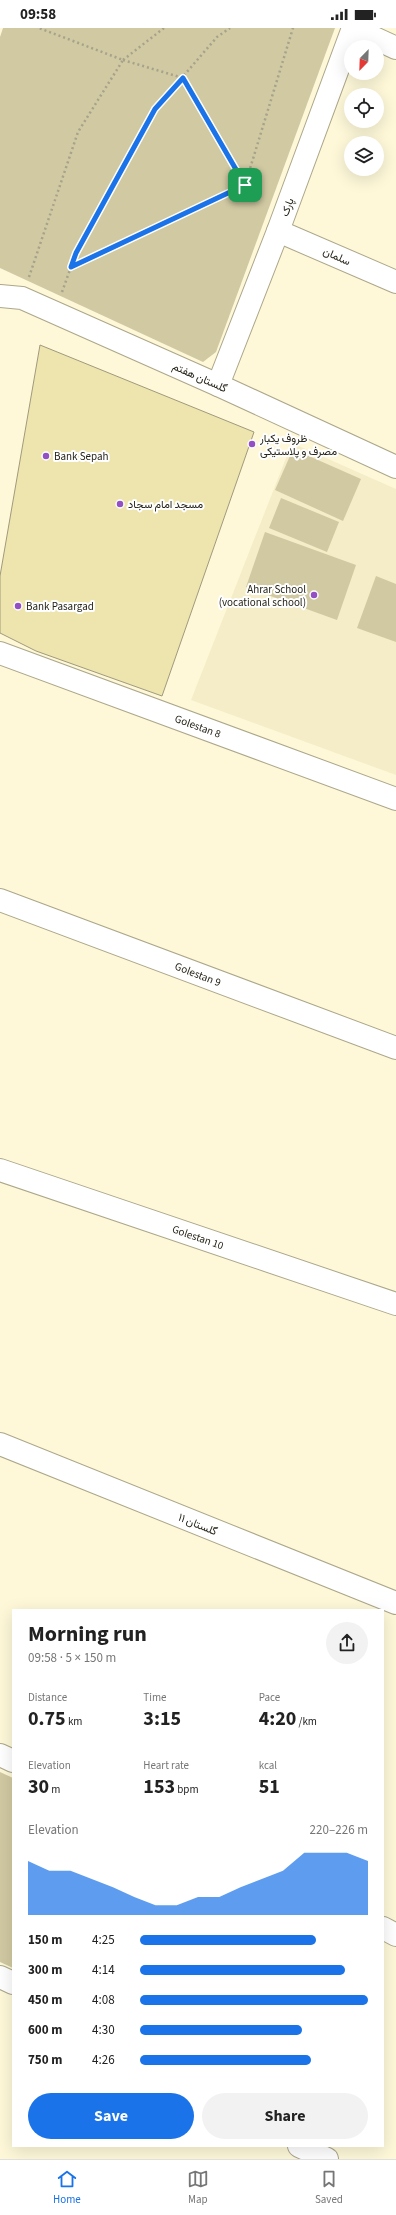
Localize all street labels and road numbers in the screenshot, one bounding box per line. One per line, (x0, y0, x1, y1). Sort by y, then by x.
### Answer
street label: پارک (277, 196, 298, 219)
street label: سلمان (321, 244, 353, 269)
street label: گلستان هفتم (170, 359, 230, 396)
street label: Golestan 8 (173, 711, 223, 742)
street label: Golestan 9 (173, 959, 223, 990)
street label: Golestan 10 (170, 1222, 226, 1253)
street label: گلستان ۱۱ (176, 1510, 220, 1539)

